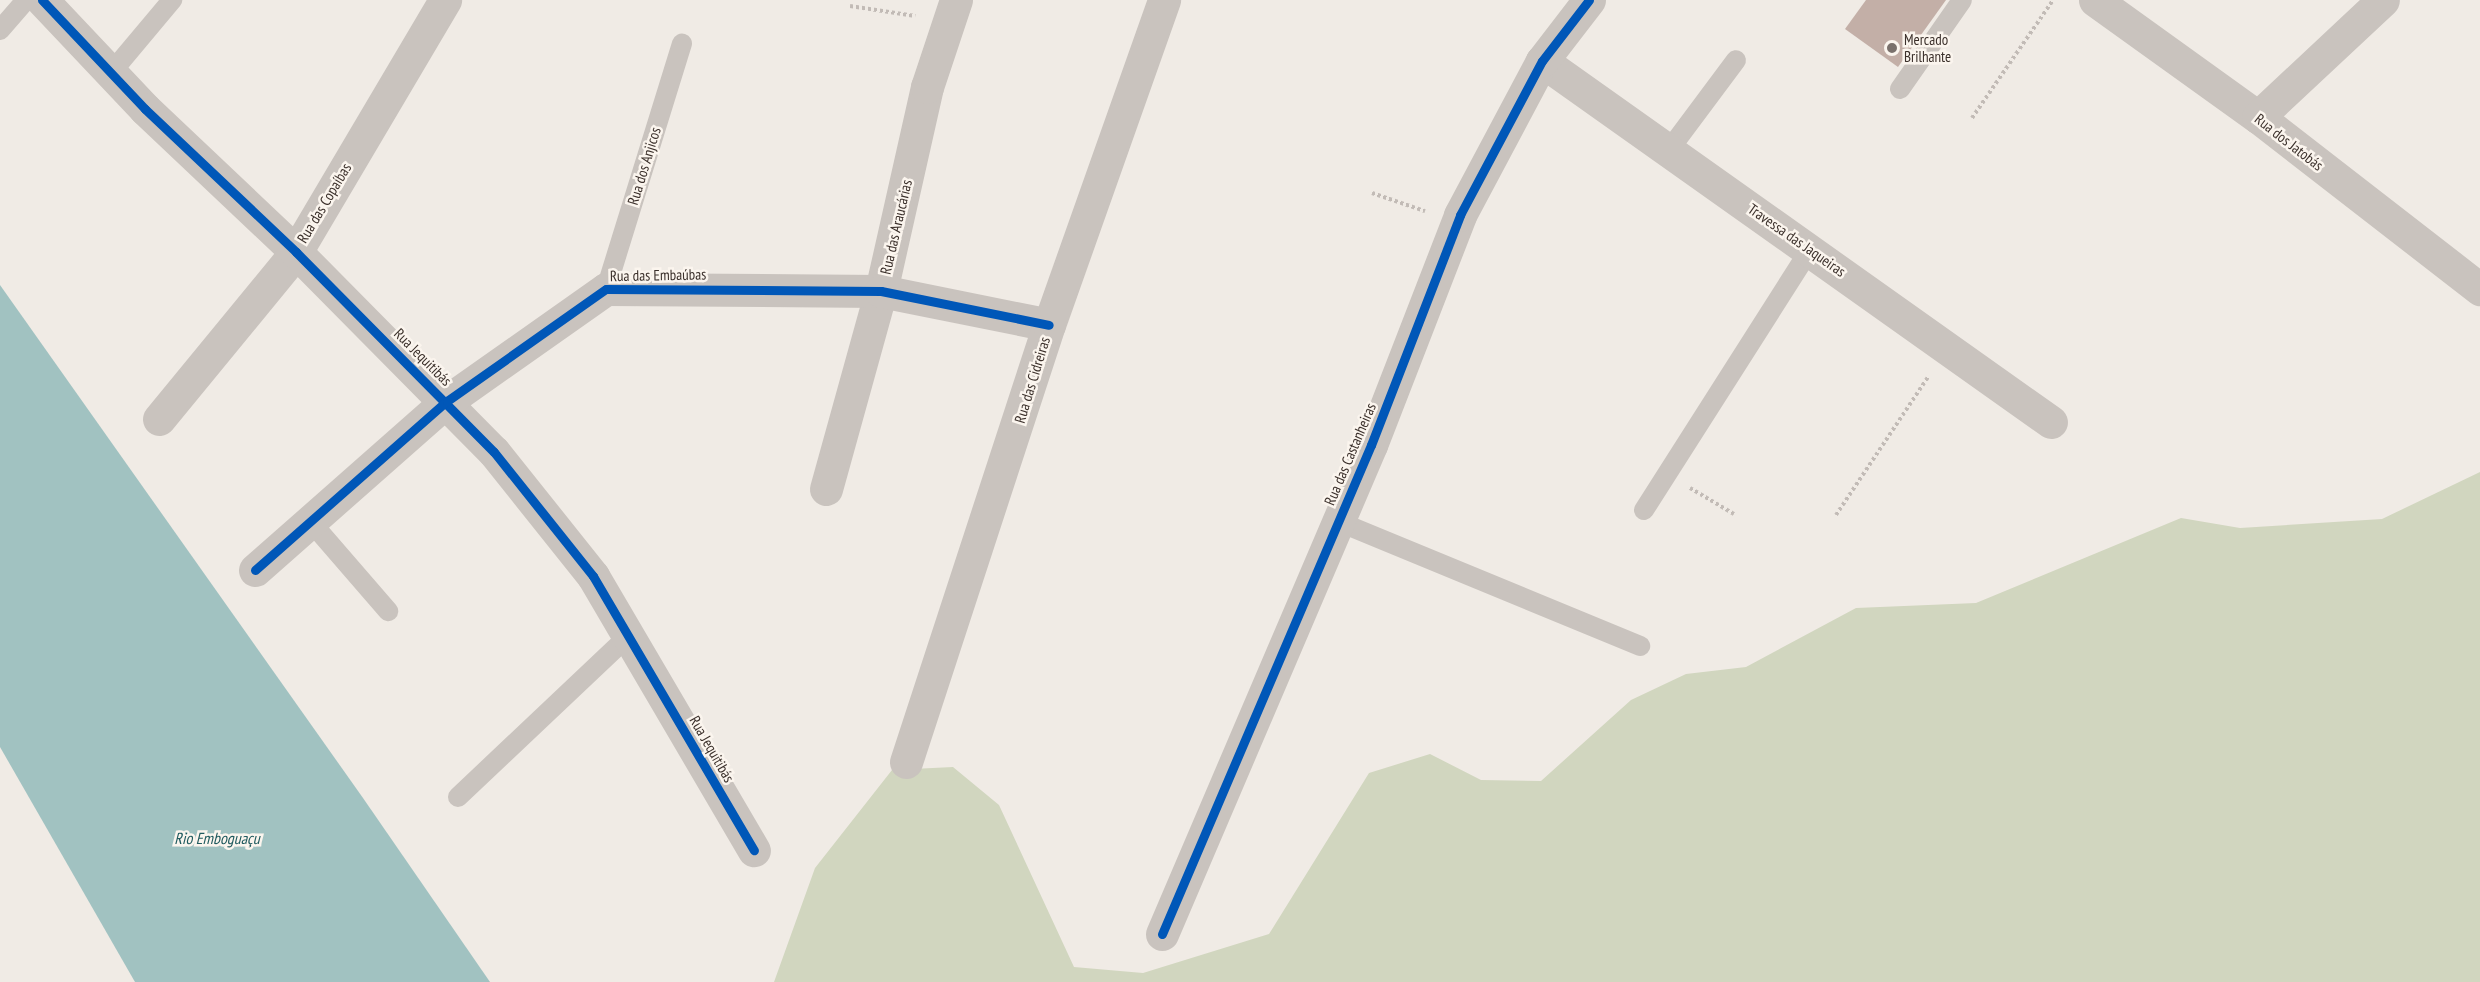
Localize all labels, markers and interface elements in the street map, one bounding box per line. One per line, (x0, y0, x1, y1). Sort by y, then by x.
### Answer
place label: Mercado Brilhante (1904, 30, 1951, 65)
marker: Mercado Brilhante (1885, 41, 1899, 55)
street label: Rua dos Jatobás (2251, 110, 2327, 174)
street label: Rua dos Anjicos (624, 125, 664, 207)
street label: Rua das Copaíbas (293, 160, 355, 246)
street label: Rua das Araucárias (876, 178, 916, 276)
street label: Travessa das Jaqueiras (1745, 200, 1849, 280)
street label: Rua das Embaúbas (610, 265, 706, 285)
street label: Rua Jequitibás (391, 325, 455, 389)
street label: Rua das Cidreiras (1010, 335, 1054, 425)
street label: Rua das Castanheiras (1320, 400, 1380, 508)
street label: Rua Jequitibás (686, 713, 738, 785)
water label: Rio Emboguaçu (174, 828, 260, 848)

